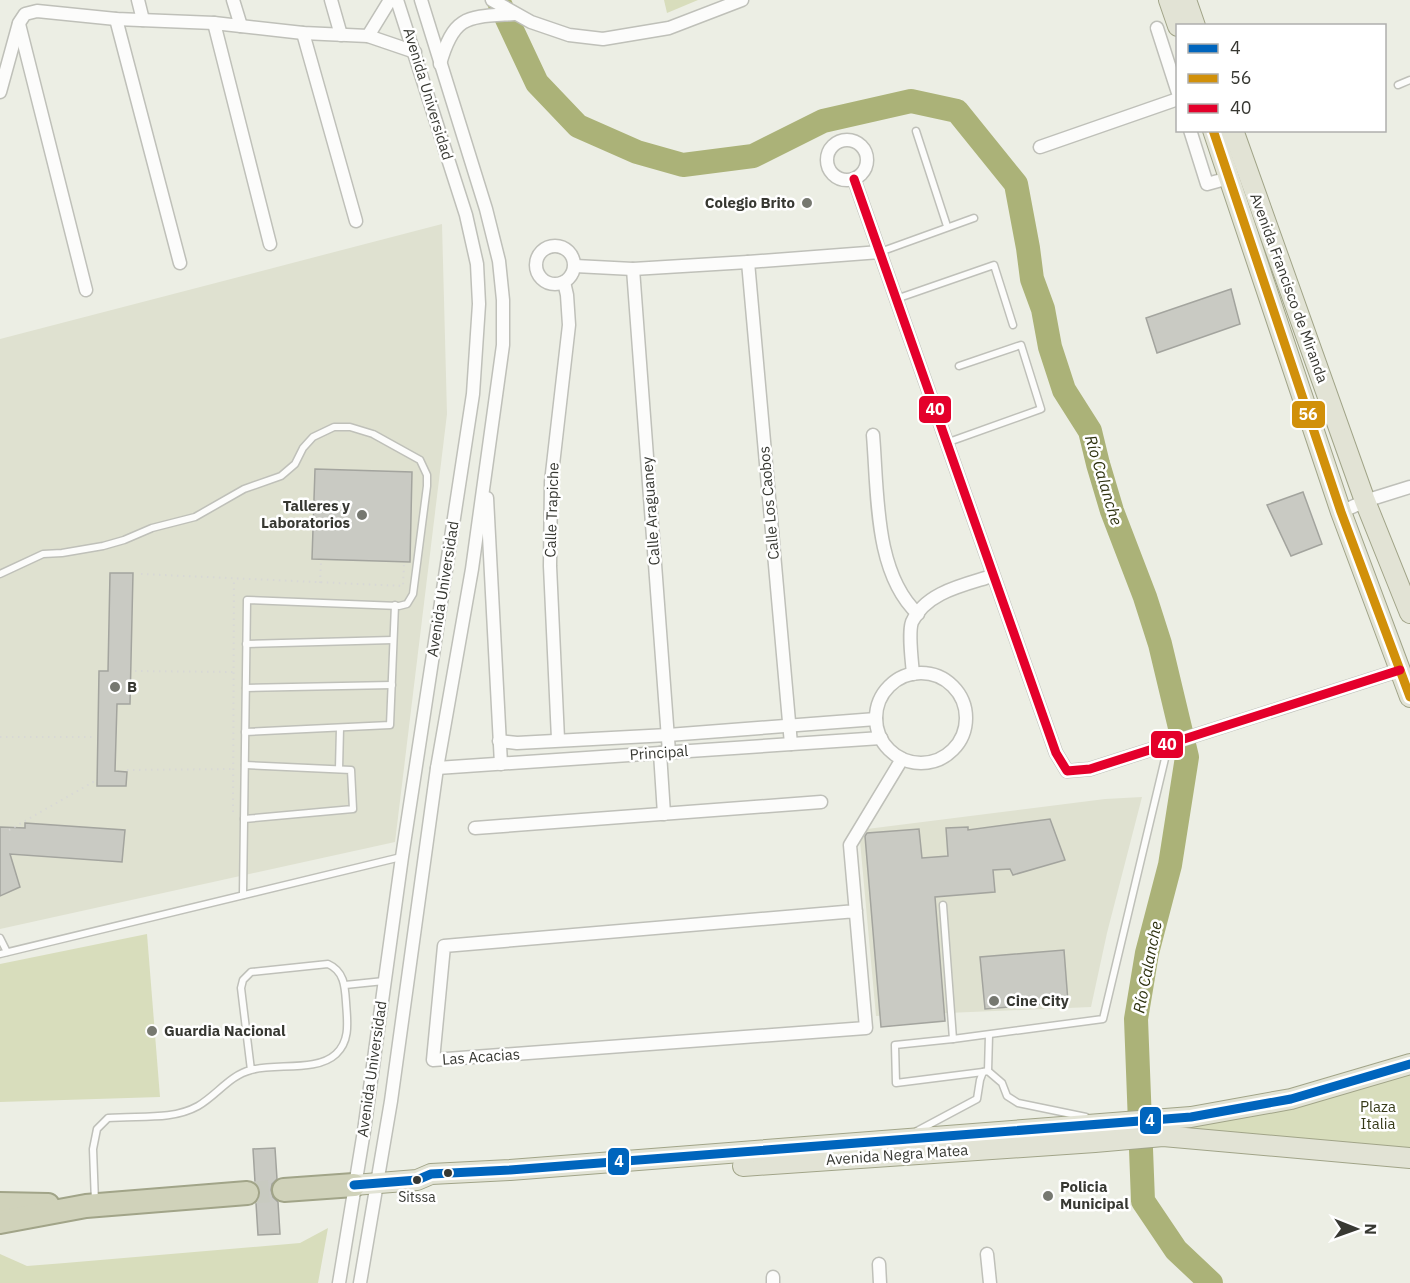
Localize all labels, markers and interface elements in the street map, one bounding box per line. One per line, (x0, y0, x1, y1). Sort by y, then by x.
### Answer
legend (1176, 24, 1386, 132)
street label: Avenida Universidad (399, 25, 458, 162)
text: 4 (1230, 36, 1241, 59)
text: 56 (1230, 66, 1252, 89)
text: 40 (1230, 96, 1252, 119)
street label: Avenida Francisco de Miranda (1246, 190, 1333, 385)
place label: Colegio Brito (705, 193, 795, 212)
marker: Colegio Brito (800, 196, 814, 210)
line badge: 40 (918, 395, 952, 424)
text: 40 (925, 399, 945, 419)
line badge: 56 (1291, 400, 1326, 429)
text: 56 (1298, 404, 1318, 424)
water label: Río Calanche (1081, 433, 1127, 527)
street label: Calle Los Caobos (754, 445, 783, 561)
street label: Calle Araguaney (637, 456, 664, 566)
street label: Calle Trapiche (540, 462, 563, 558)
place label: Talleres y Laboratorios (261, 496, 350, 532)
marker: Talleres y Laboratorios (355, 508, 369, 522)
street label: Avenida Universidad (422, 520, 463, 658)
place label: B (127, 677, 137, 696)
marker: B (108, 680, 122, 694)
line badge: 40 (1150, 730, 1184, 759)
text: 40 (1157, 734, 1177, 754)
street label: Principal (629, 741, 689, 764)
water label: Río Calanche (1128, 919, 1166, 1015)
place label: Cine City (1006, 991, 1069, 1010)
marker: Cine City (987, 994, 1001, 1008)
street label: Avenida Universidad (353, 1000, 390, 1138)
place label: Guardia Nacional (164, 1021, 286, 1040)
marker: Guardia Nacional (145, 1024, 159, 1038)
street label: Las Acacias (441, 1044, 521, 1069)
park label: Plaza Italia (1360, 1097, 1396, 1133)
line badge: 4 (1139, 1106, 1162, 1135)
text: 4 (1145, 1110, 1155, 1130)
street label: Avenida Negra Matea (825, 1140, 969, 1169)
line badge: 4 (607, 1147, 630, 1176)
text: 4 (614, 1151, 624, 1171)
unlabelled marker (442, 1167, 454, 1179)
marker: Sitssa (411, 1174, 423, 1186)
place label: Policia Municipal (1060, 1177, 1129, 1213)
place label: Sitssa (398, 1188, 436, 1206)
marker: Policia Municipal (1041, 1189, 1055, 1203)
north arrow (1326, 1199, 1386, 1259)
text: N (1361, 1223, 1381, 1235)

